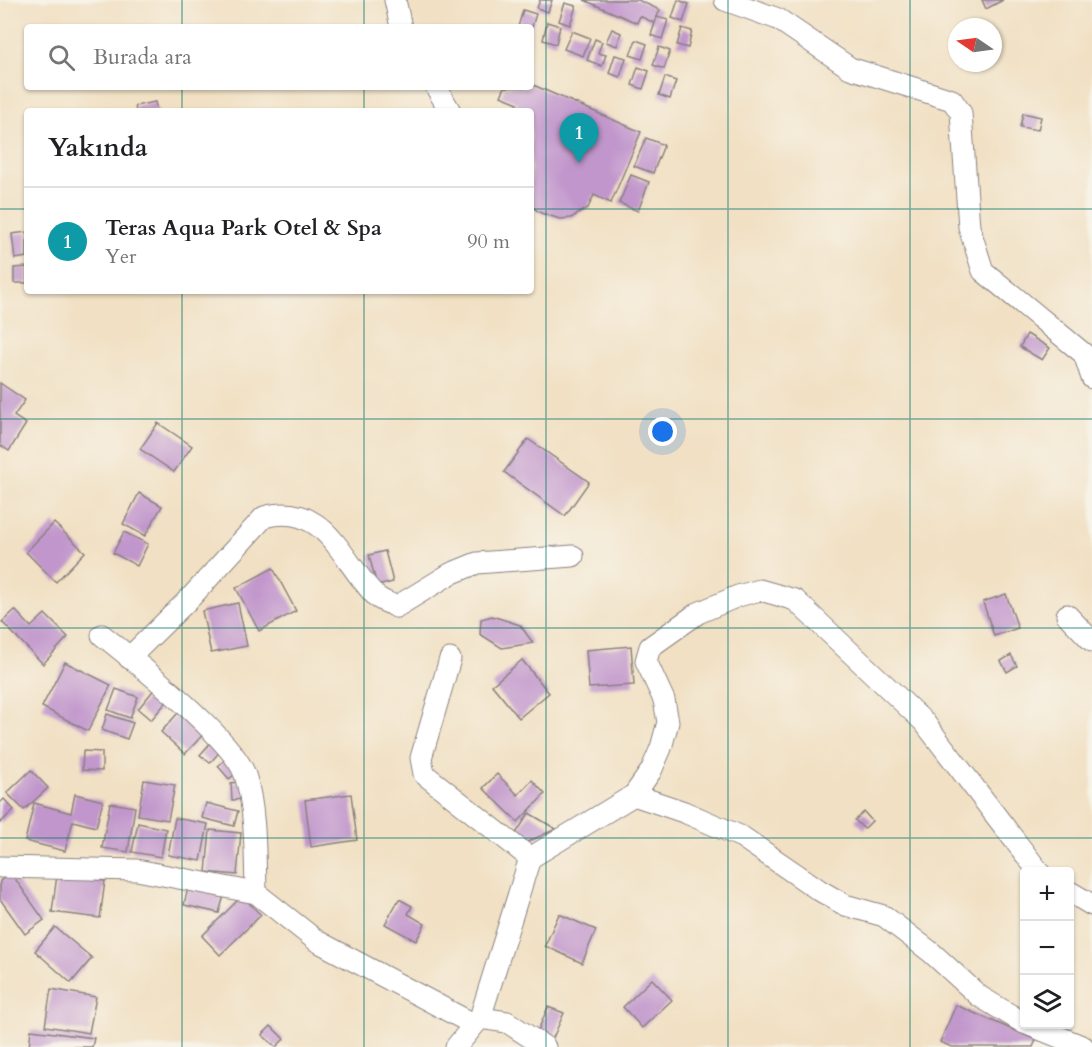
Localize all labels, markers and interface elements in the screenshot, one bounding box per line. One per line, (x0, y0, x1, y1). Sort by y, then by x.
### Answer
north arrow (948, 18, 1002, 72)
search box (24, 24, 534, 90)
icon: search (45, 41, 78, 74)
text: Burada ara (93, 42, 192, 72)
pin: 1 (560, 114, 598, 163)
text: Yakında (48, 130, 148, 165)
text: Teras Aqua Park Otel & Spa (105, 213, 382, 243)
text: 1 (62, 228, 73, 255)
text: 90 m (467, 228, 510, 255)
text: Yer (105, 243, 136, 270)
your location (648, 417, 677, 446)
map controls (1020, 867, 1074, 1029)
button: + (1020, 867, 1074, 921)
button: − (1020, 921, 1074, 975)
button: layers (1020, 975, 1074, 1029)

